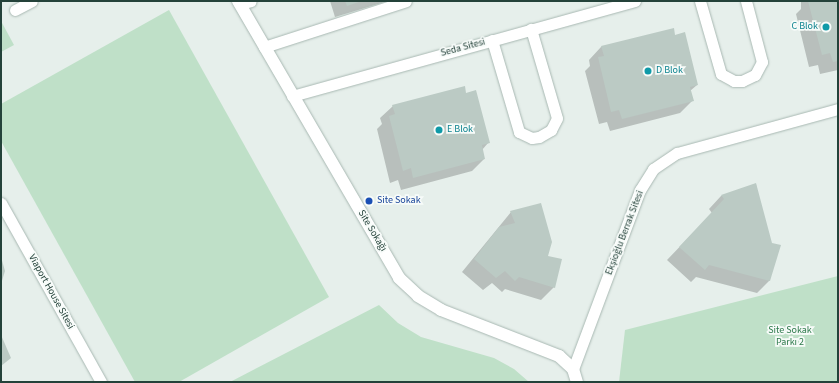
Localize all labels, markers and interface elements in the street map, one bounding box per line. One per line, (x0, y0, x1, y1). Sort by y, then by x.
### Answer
place label: C Blok (791, 21, 818, 33)
marker: C Blok (821, 22, 831, 32)
street label: Seda Sitesi (439, 36, 487, 60)
place label: D Blok (656, 65, 683, 77)
marker: D Blok (643, 66, 653, 76)
place label: E Blok (447, 124, 473, 136)
marker: E Blok (434, 125, 444, 135)
street label: Ekşioğlu Berrak Sitesi (603, 189, 647, 277)
place label: Site Sokak (377, 195, 421, 207)
marker: Site Sokak (364, 196, 374, 206)
street label: Site Sokağı (355, 208, 389, 254)
street label: Viaport House Sitesi (25, 253, 77, 331)
park label: Site Sokak Parkı 2 (768, 324, 812, 348)

